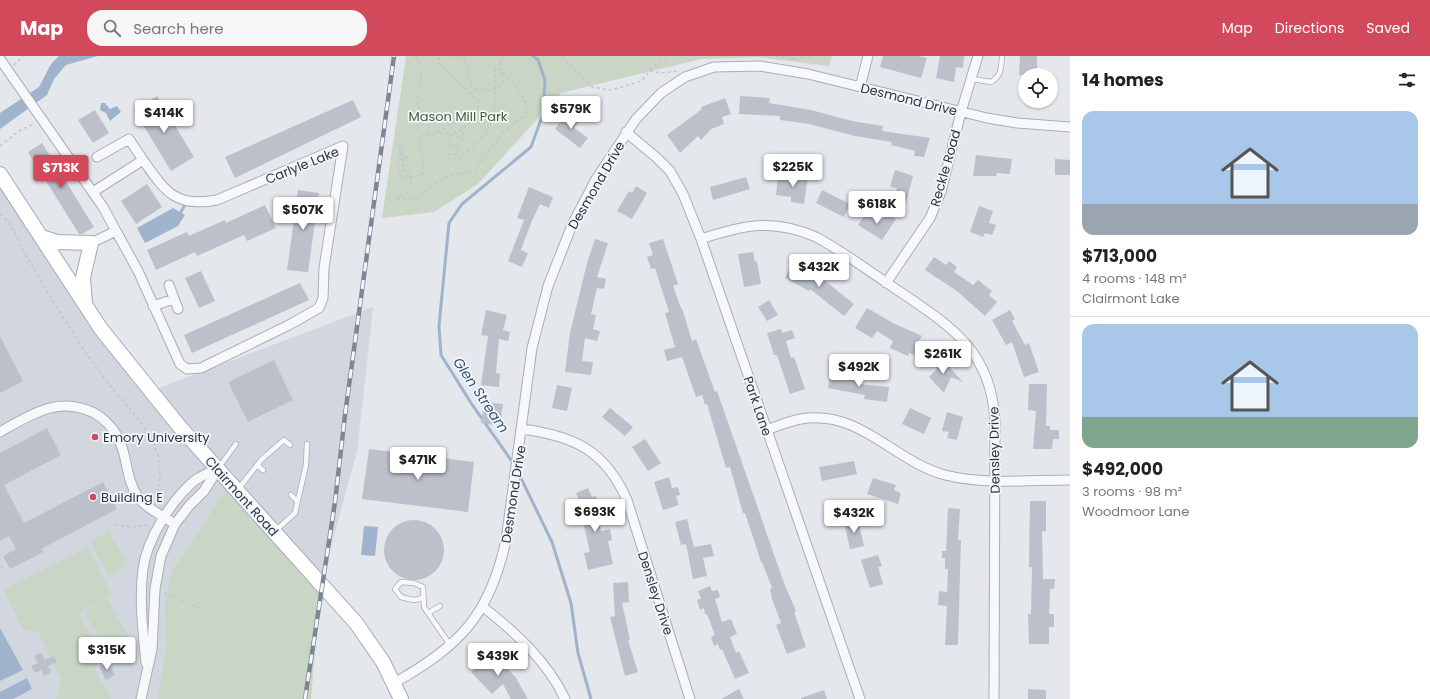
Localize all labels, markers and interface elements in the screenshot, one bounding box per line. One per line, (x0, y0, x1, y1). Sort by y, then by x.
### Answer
search box (87, 10, 367, 46)
text: Map (20, 15, 63, 42)
icon: search (101, 17, 123, 39)
text: Search here (133, 18, 224, 39)
text: Map (1222, 18, 1253, 38)
text: Directions (1275, 18, 1344, 38)
text: Saved (1366, 18, 1410, 38)
map controls (1018, 68, 1058, 108)
button: locate (1018, 68, 1058, 108)
text: 14 homes (1082, 68, 1164, 92)
icon: filters (1396, 69, 1418, 91)
street label: Desmond Drive (859, 78, 959, 121)
pin: $579K (543, 96, 599, 130)
text: $579K (550, 99, 592, 118)
pin: $414K (136, 100, 192, 134)
text: $414K (144, 103, 184, 122)
park label: Mason Mill Park (409, 107, 508, 126)
street label: Reckle Road (925, 128, 966, 209)
icon: home (1214, 137, 1286, 209)
street label: Desmond Drive (563, 138, 629, 233)
street label: Carlyle Lake (262, 142, 342, 189)
pin: $225K (765, 154, 821, 188)
pin: $713K (33, 155, 89, 189)
text: $225K (773, 157, 813, 176)
text: $713K (42, 158, 80, 177)
pin: $618K (849, 191, 905, 225)
text: $618K (857, 194, 897, 213)
pin: $507K (275, 197, 331, 231)
text: $507K (282, 200, 324, 219)
text: $713,000 (1082, 244, 1157, 268)
pin: $432K (791, 254, 847, 288)
text: $432K (798, 257, 840, 276)
text: 4 rooms · 148 m² (1082, 269, 1187, 288)
text: Clairmont Lake (1082, 289, 1179, 308)
pin: $261K (915, 341, 971, 375)
text: $261K (924, 344, 962, 363)
icon: home (1214, 350, 1286, 422)
water label: Glen Stream (448, 353, 514, 437)
pin: $492K (831, 354, 887, 388)
text: $492K (838, 357, 880, 376)
street label: Park Lane (738, 374, 777, 439)
street label: Densley Drive (984, 406, 1005, 494)
place label: Emory University (103, 428, 210, 447)
marker: Emory University (90, 432, 100, 442)
street label: Desmond Drive (496, 444, 531, 544)
pin: $471K (390, 447, 446, 481)
text: $471K (399, 450, 437, 469)
street label: Clairmont Road (200, 452, 283, 541)
text: $492,000 (1082, 457, 1163, 481)
text: 3 rooms · 98 m² (1082, 482, 1182, 501)
place label: Building E (101, 488, 163, 507)
marker: Building E (88, 492, 98, 502)
pin: $693K (567, 499, 623, 533)
pin: $432K (826, 500, 882, 534)
text: $693K (574, 502, 616, 521)
text: Woodmoor Lane (1082, 502, 1189, 521)
text: $432K (833, 503, 875, 522)
street label: Densley Drive (633, 549, 678, 637)
pin: $315K (79, 637, 135, 671)
text: $315K (88, 640, 126, 659)
pin: $439K (470, 643, 526, 677)
text: $439K (477, 646, 519, 665)

